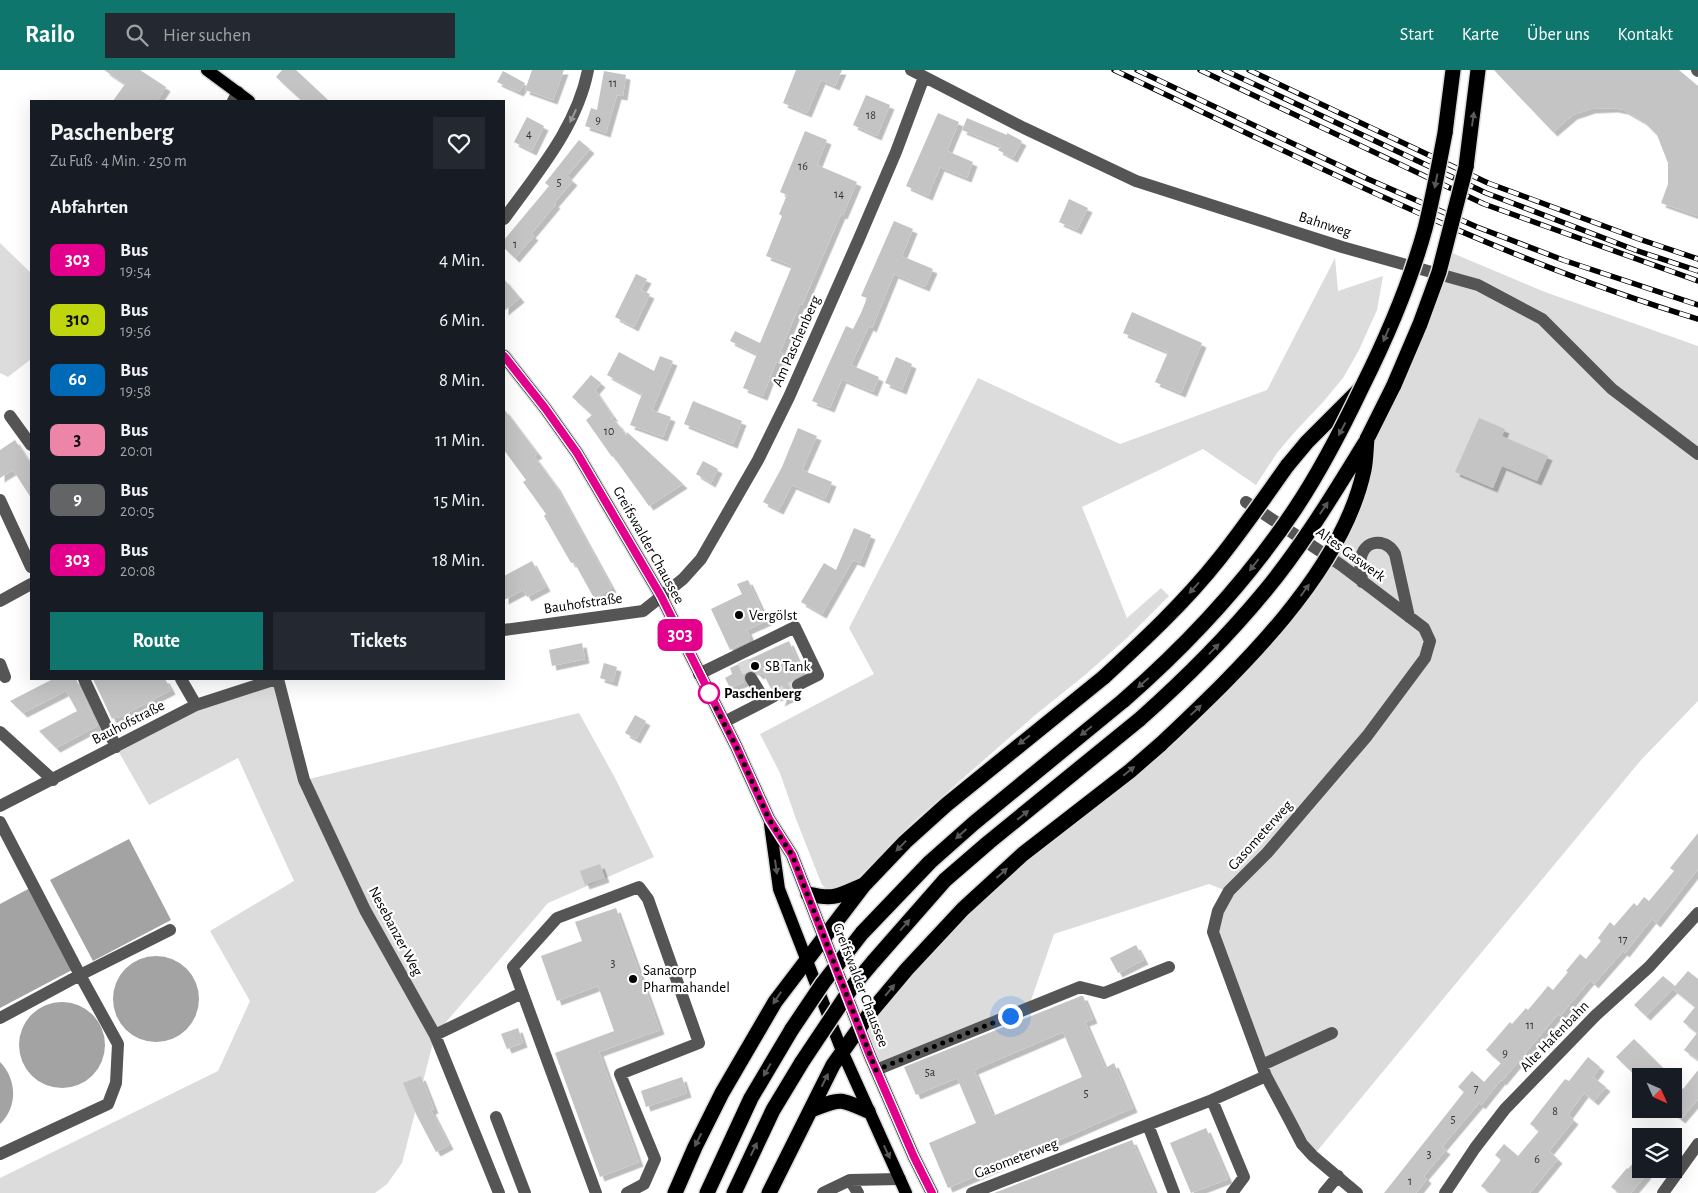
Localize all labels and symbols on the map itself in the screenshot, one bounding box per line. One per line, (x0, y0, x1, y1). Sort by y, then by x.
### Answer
house number: 11 (609, 77, 617, 89)
one-way arrow (569, 109, 577, 123)
house number: 18 (866, 109, 876, 121)
one-way arrow (1469, 110, 1477, 126)
house number: 9 (595, 114, 601, 126)
house number: 4 (526, 128, 532, 140)
house number: 16 (798, 160, 808, 172)
one-way arrow (1431, 173, 1439, 189)
house number: 5 (556, 176, 562, 188)
house number: 14 (834, 188, 844, 200)
street label: Bahnweg (1297, 209, 1354, 240)
house number: 1 (513, 238, 517, 250)
street label: Am Paschenberg (770, 293, 823, 389)
one-way arrow (1382, 328, 1390, 342)
one-way arrow (1338, 422, 1346, 436)
house number: 10 (604, 425, 614, 437)
street label: Greifswalder Chaussee (610, 484, 687, 607)
one-way arrow (1319, 501, 1329, 514)
street label: Altes Gaswerk (1313, 524, 1388, 585)
one-way arrow (1248, 558, 1259, 571)
one-way arrow (1188, 582, 1200, 594)
one-way arrow (1299, 584, 1310, 597)
street label: Bauhofstraße (543, 591, 623, 616)
place label: Vergölst (749, 608, 797, 623)
marker: Vergölst (733, 609, 745, 621)
line badge: 303 (651, 619, 709, 651)
one-way arrow (1207, 643, 1219, 655)
place label: SB Tank (765, 659, 810, 674)
marker: SB Tank (749, 660, 761, 672)
one-way arrow (1136, 678, 1149, 689)
marker: Paschenberg (698, 682, 720, 704)
place label: Paschenberg (724, 686, 802, 701)
street label: Bauhofstraße (90, 698, 167, 747)
one-way arrow (1190, 704, 1202, 716)
one-way arrow (1080, 725, 1093, 736)
one-way arrow (1018, 734, 1031, 745)
one-way arrow (1122, 766, 1135, 777)
street label: Gasometerweg (1225, 797, 1296, 873)
one-way arrow (1017, 809, 1030, 820)
one-way arrow (955, 828, 967, 840)
one-way arrow (895, 840, 907, 852)
one-way arrow (772, 859, 780, 875)
one-way arrow (996, 867, 1008, 879)
street label: Nesebanzer Weg (366, 884, 426, 979)
one-way arrow (899, 918, 910, 931)
street label: Greifswalder Chaussee (830, 921, 891, 1049)
house number: 17 (1618, 933, 1628, 945)
house number: 3 (611, 957, 616, 969)
place label: Sanacorp Pharmahandel (643, 963, 730, 995)
marker: Sanacorp Pharmahandel (627, 973, 639, 985)
one-way arrow (884, 984, 895, 997)
one-way arrow (773, 992, 782, 1005)
street label: Alte Hafenbahn (1517, 998, 1592, 1075)
your location (998, 1004, 1023, 1029)
house number: 11 (1526, 1019, 1534, 1031)
house number: 9 (1502, 1047, 1508, 1059)
one-way arrow (763, 1063, 771, 1078)
house number: 5a (925, 1066, 936, 1078)
north arrow (1632, 1068, 1682, 1118)
one-way arrow (822, 1073, 830, 1087)
house number: 7 (1473, 1082, 1479, 1094)
house number: 5 (1083, 1087, 1089, 1099)
house number: 8 (1552, 1105, 1558, 1117)
house number: 5 (1450, 1113, 1456, 1125)
one-way arrow (694, 1133, 702, 1147)
street label: Gasometerweg (972, 1135, 1061, 1181)
one-way arrow (750, 1142, 758, 1156)
one-way arrow (883, 1145, 891, 1159)
house number: 3 (1427, 1148, 1432, 1160)
house number: 6 (1534, 1153, 1540, 1165)
house number: 1 (1408, 1175, 1412, 1187)

